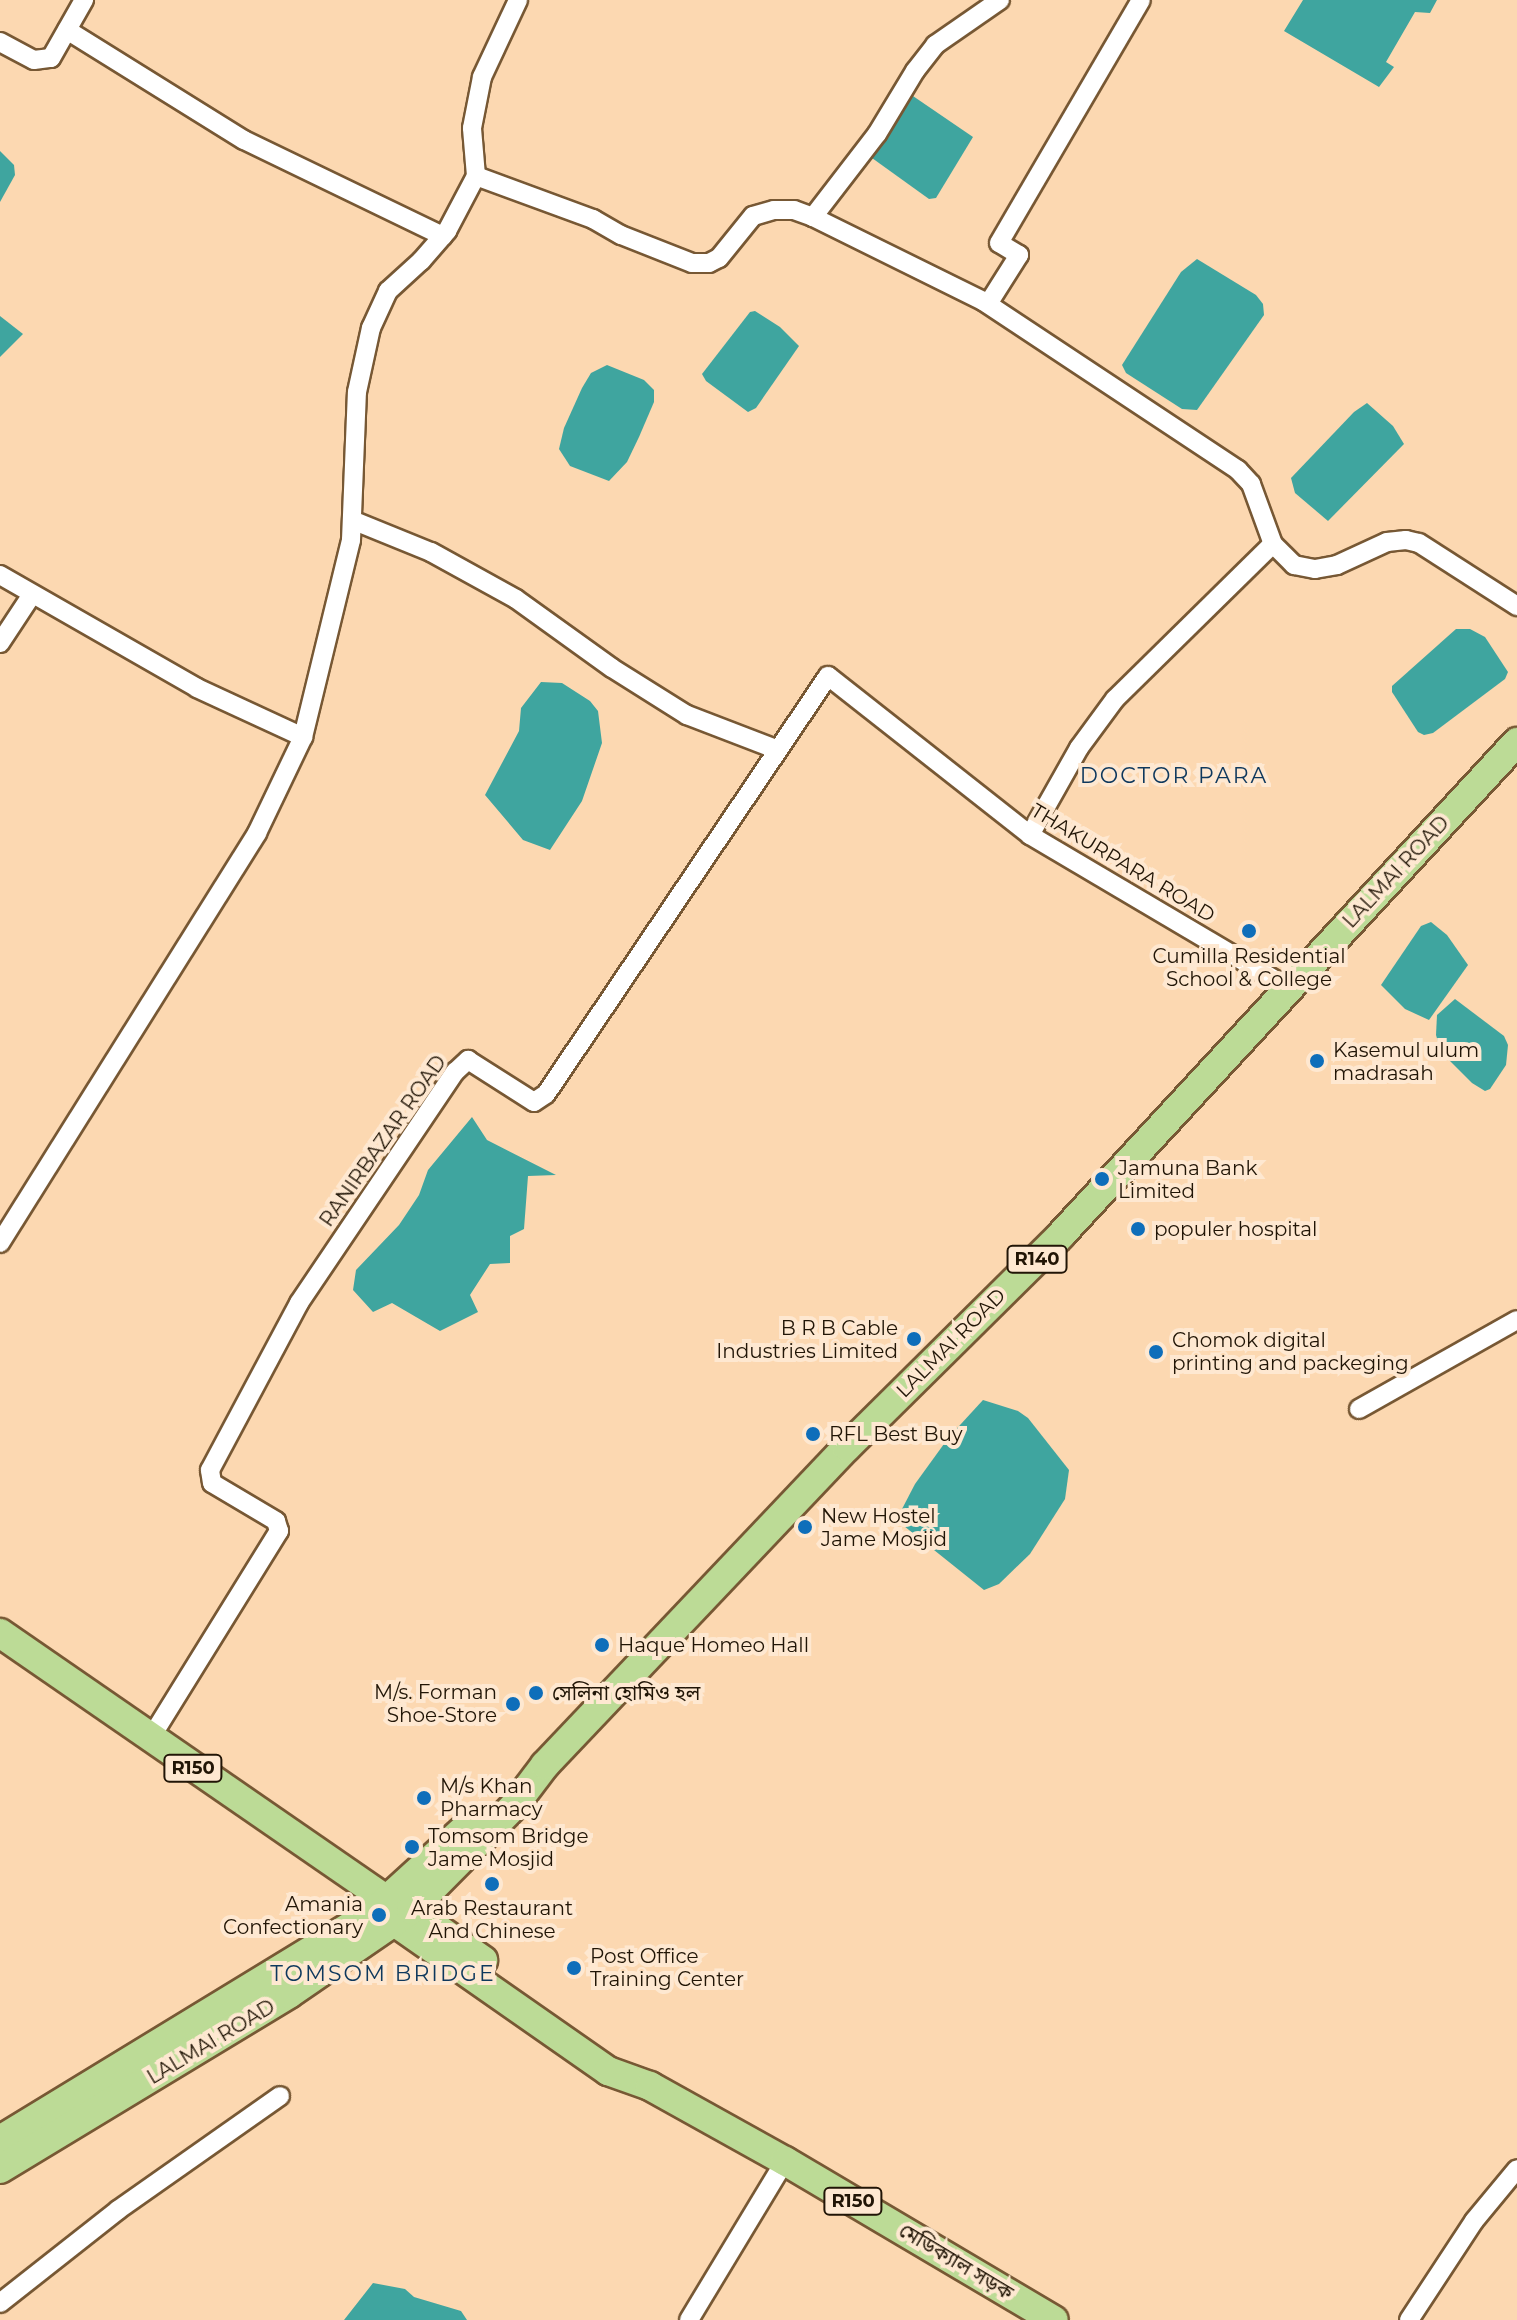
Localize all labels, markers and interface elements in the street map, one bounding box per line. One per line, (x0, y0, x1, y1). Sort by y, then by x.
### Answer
district label: DOCTOR PARA (1080, 763, 1268, 789)
street label: THAKURPARA ROAD (1027, 799, 1219, 927)
street label: LALMAI ROAD (1338, 811, 1454, 933)
marker: Cumilla Residential School & College (1240, 922, 1258, 940)
place label: Cumilla Residential School & College (1152, 944, 1346, 991)
place label: Kasemul ulum madrasah (1333, 1038, 1479, 1085)
street label: RANIRBAZAR ROAD (315, 1051, 451, 1231)
marker: Kasemul ulum madrasah (1308, 1052, 1326, 1070)
place label: Jamuna Bank Limited (1118, 1156, 1257, 1203)
marker: Jamuna Bank Limited (1093, 1170, 1111, 1188)
place label: populer hospital (1154, 1217, 1317, 1241)
marker: populer hospital (1129, 1220, 1147, 1238)
road number: R140 (1005, 1245, 1069, 1273)
street label: LALMAI ROAD (891, 1283, 1011, 1403)
place label: B R B Cable Industries Limited (716, 1316, 898, 1363)
place label: Chomok digital printing and packeging (1172, 1328, 1409, 1375)
marker: B R B Cable Industries Limited (905, 1330, 923, 1348)
marker: Chomok digital printing and packeging (1147, 1343, 1165, 1361)
place label: RFL Best Buy (829, 1422, 963, 1446)
marker: RFL Best Buy (804, 1425, 822, 1443)
place label: New Hostel Jame Mosjid (821, 1504, 947, 1551)
marker: New Hostel Jame Mosjid (796, 1518, 814, 1536)
place label: Haque Homeo Hall (618, 1633, 809, 1657)
marker: Haque Homeo Hall (593, 1636, 611, 1654)
place label: M/s. Forman Shoe-Store (374, 1680, 497, 1727)
place label: সেলিনা হোমিও হল (552, 1681, 700, 1705)
marker: সেলিনা হোমিও হল (527, 1684, 545, 1702)
marker: M/s. Forman Shoe-Store (504, 1695, 522, 1713)
road number: R150 (163, 1754, 223, 1782)
place label: M/s Khan Pharmacy (440, 1774, 543, 1821)
marker: M/s Khan Pharmacy (415, 1789, 433, 1807)
place label: Tomsom Bridge Jame Mosjid (428, 1824, 589, 1871)
marker: Tomsom Bridge Jame Mosjid (403, 1838, 421, 1856)
marker: Arab Restaurant And Chinese (483, 1875, 501, 1893)
place label: Amania Confectionary (223, 1892, 363, 1939)
place label: Arab Restaurant And Chinese (411, 1896, 573, 1943)
marker: Amania Confectionary (370, 1906, 388, 1924)
place label: Post Office Training Center (590, 1944, 744, 1991)
marker: Post Office Training Center (565, 1959, 583, 1977)
district label: TOMSOM BRIDGE (270, 1961, 496, 1987)
street label: LALMAI ROAD (143, 1994, 279, 2090)
road number: R150 (823, 2187, 883, 2215)
street label: মেডিক্যাল সড়ক (895, 2219, 1017, 2305)

